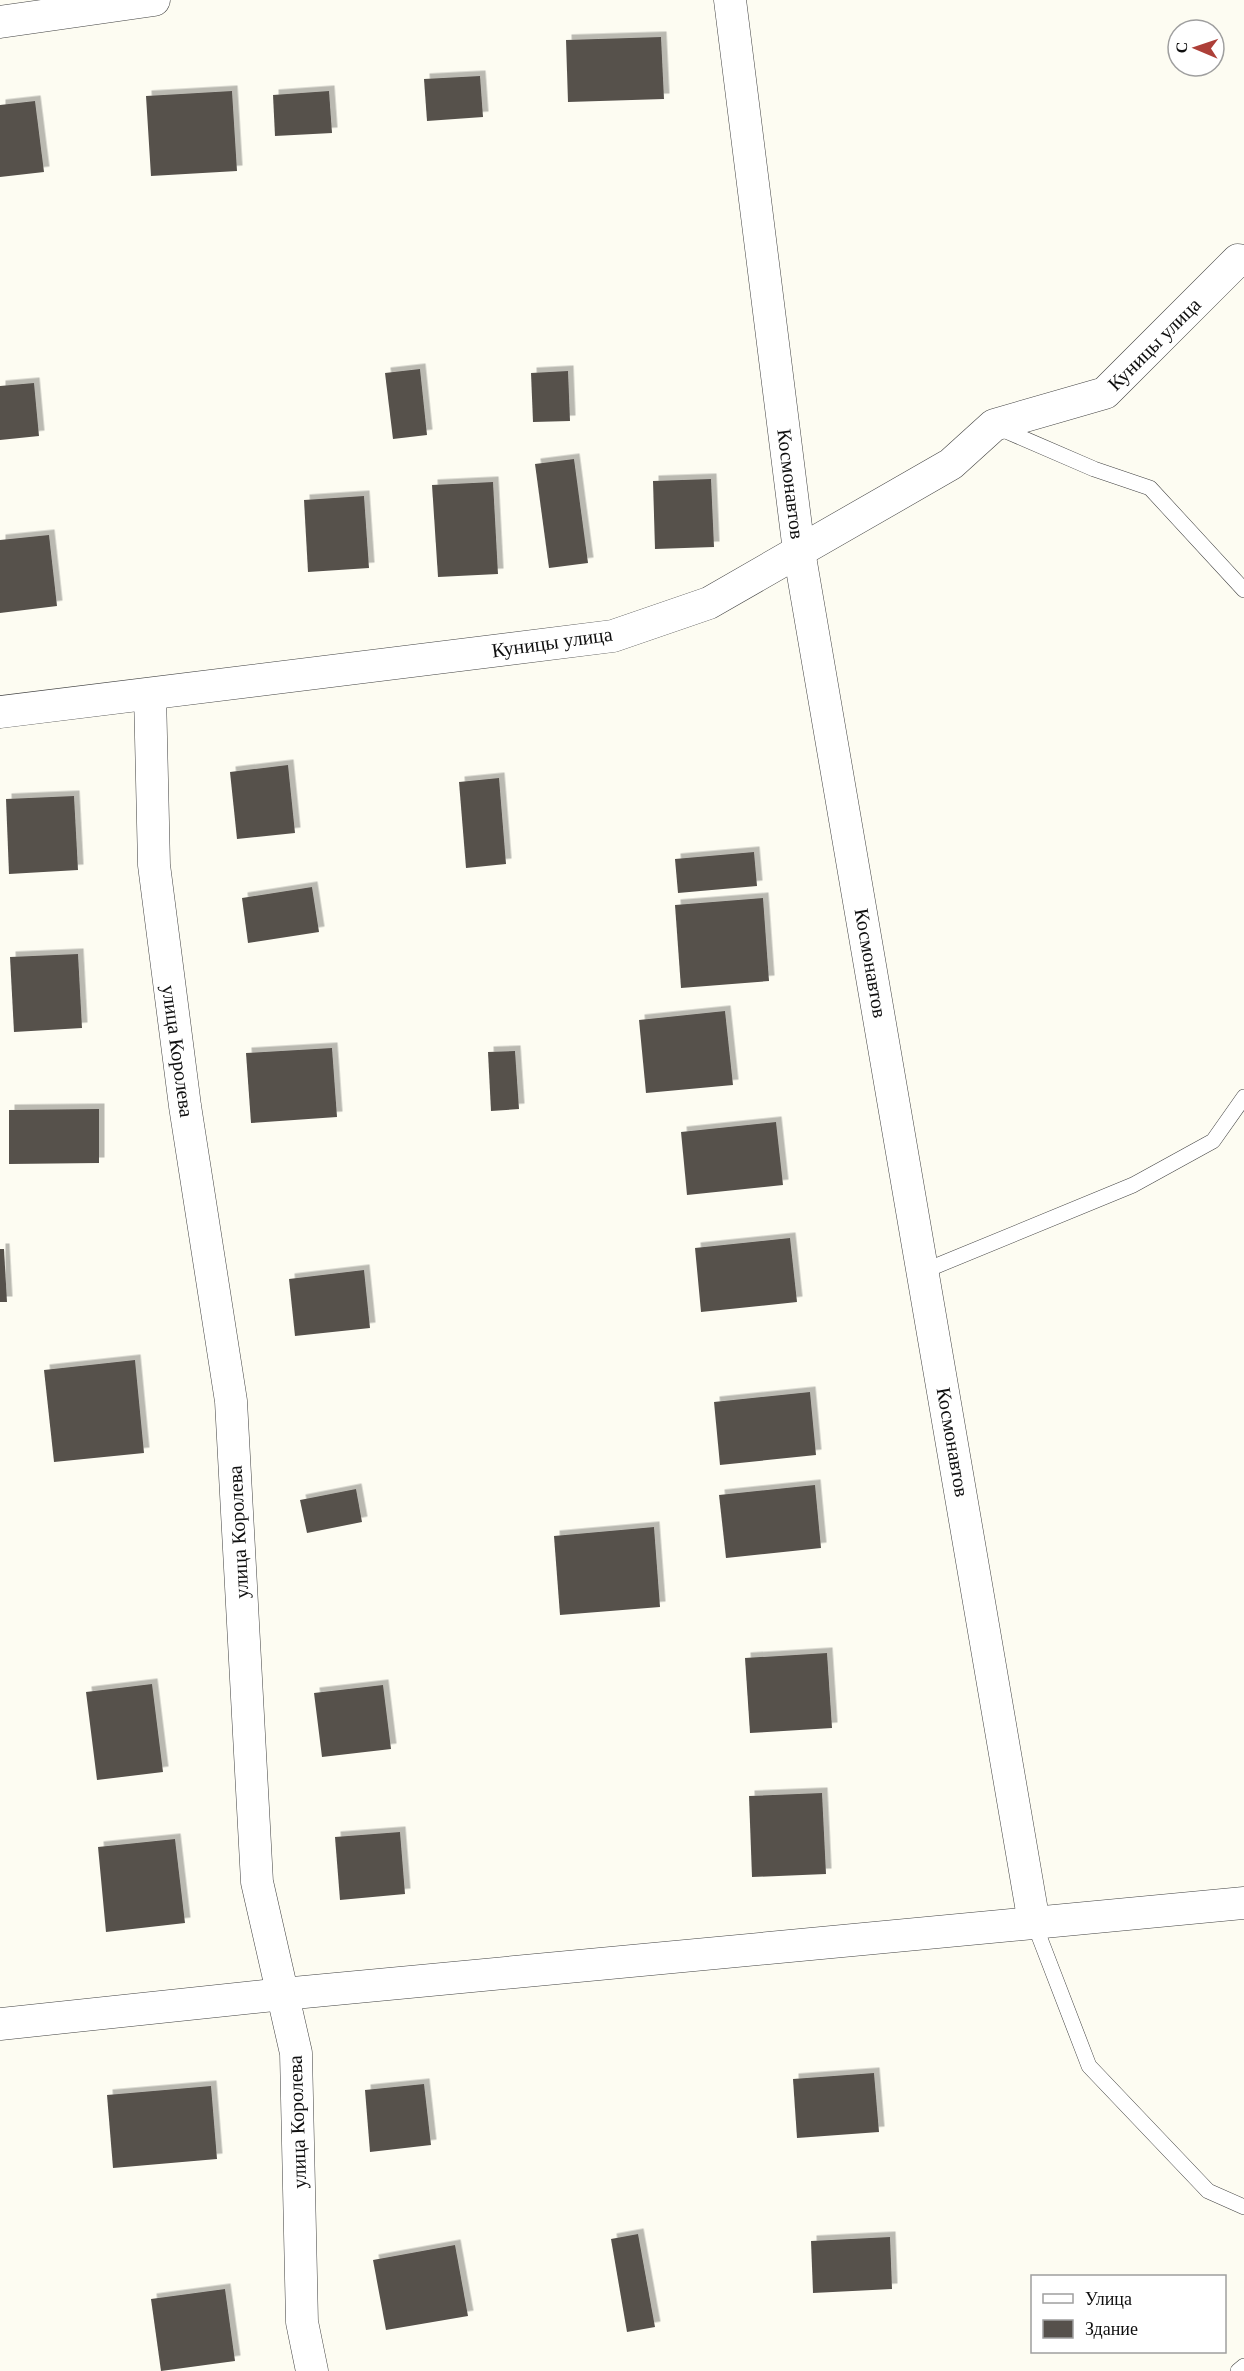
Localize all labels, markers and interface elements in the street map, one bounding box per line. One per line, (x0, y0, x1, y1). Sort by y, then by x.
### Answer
north arrow (1166, 18, 1226, 78)
text: С (1173, 41, 1190, 54)
street label: Куницы улица (1103, 293, 1206, 396)
street label: Космонавтов (773, 428, 809, 540)
street label: Куницы улица (490, 623, 614, 662)
street label: Космонавтов (851, 907, 891, 1019)
street label: улица Королева (157, 983, 198, 1119)
street label: Космонавтов (933, 1386, 973, 1498)
street label: улица Королева (224, 1465, 253, 1599)
street label: улица Королева (284, 2055, 311, 2189)
legend (1031, 2275, 1226, 2353)
text: Улица (1085, 2289, 1132, 2309)
text: Здание (1085, 2319, 1138, 2339)

